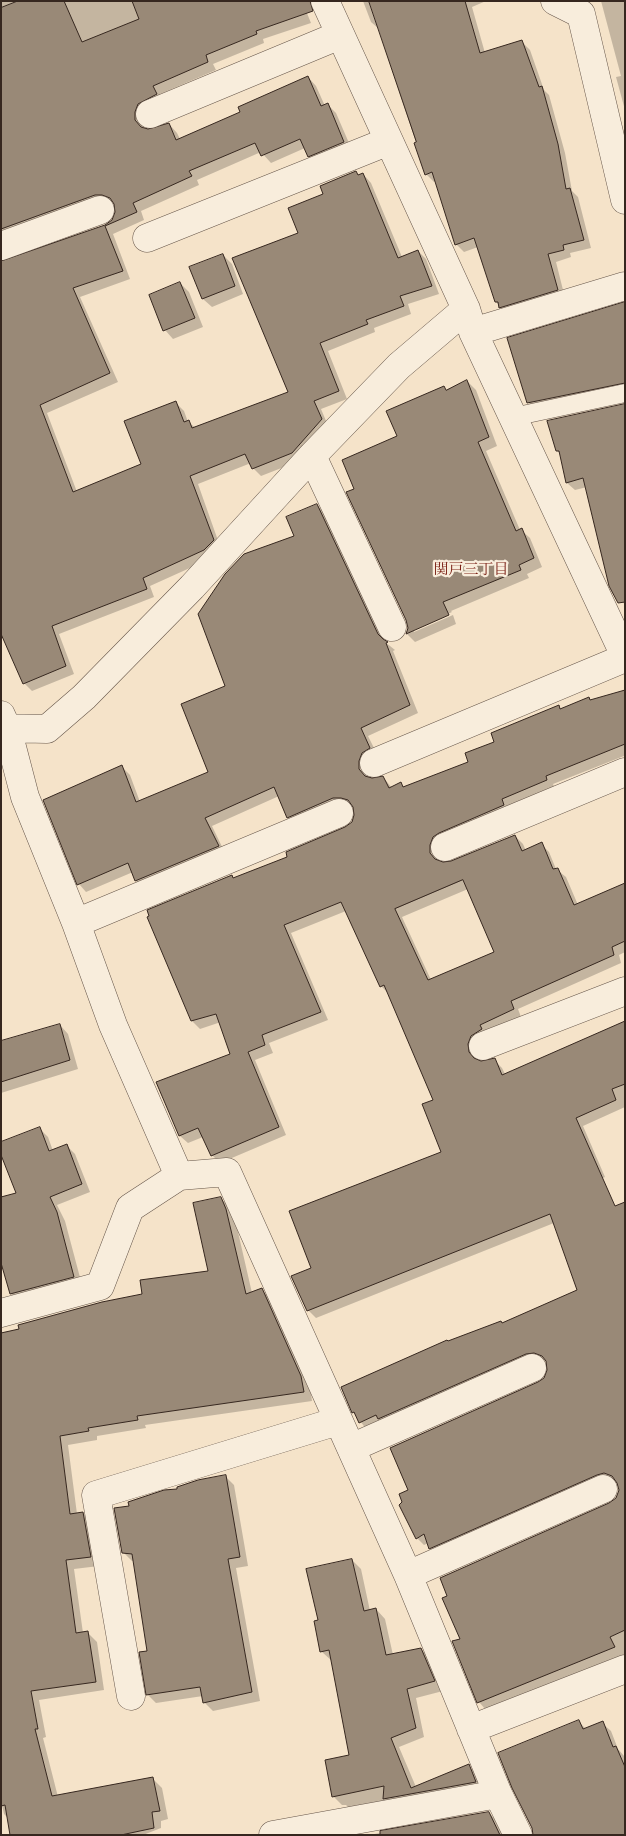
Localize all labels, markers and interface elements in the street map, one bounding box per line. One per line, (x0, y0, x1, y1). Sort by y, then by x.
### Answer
district label: 関戸三丁目 (434, 561, 508, 579)

